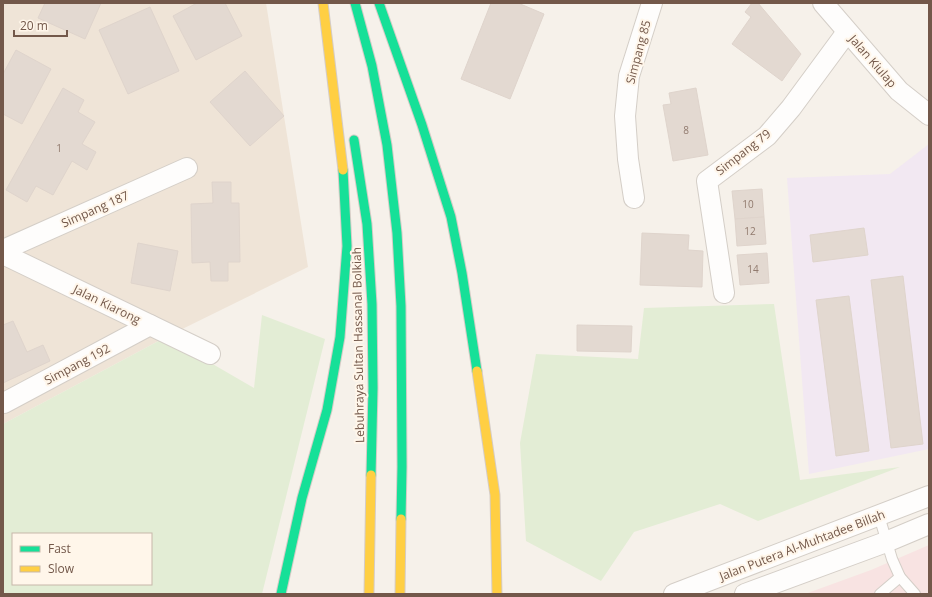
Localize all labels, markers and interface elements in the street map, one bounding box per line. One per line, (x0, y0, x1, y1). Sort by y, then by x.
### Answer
scale bar (14, 12, 67, 38)
text: 20 m (20, 17, 48, 34)
street label: Simpang 85 (621, 18, 655, 86)
street label: Jalan Kiulap (845, 30, 901, 91)
house number: 8 (683, 123, 689, 137)
street label: Simpang 79 (712, 125, 774, 179)
house number: 1 (56, 141, 62, 155)
street label: Simpang 187 (59, 186, 132, 231)
house number: 10 (742, 197, 754, 211)
house number: 12 (744, 224, 756, 238)
street label: Lebuhraya Sultan Hassanal Bolkiah (348, 247, 368, 443)
house number: 14 (747, 262, 759, 276)
street label: Jalan Kiarong (70, 280, 144, 328)
street label: Simpang 192 (41, 339, 113, 388)
street label: Jalan Putera Al-Muhtadee Billah (716, 506, 887, 585)
legend (12, 533, 152, 585)
text: Fast (48, 540, 71, 557)
text: Slow (48, 560, 75, 577)

